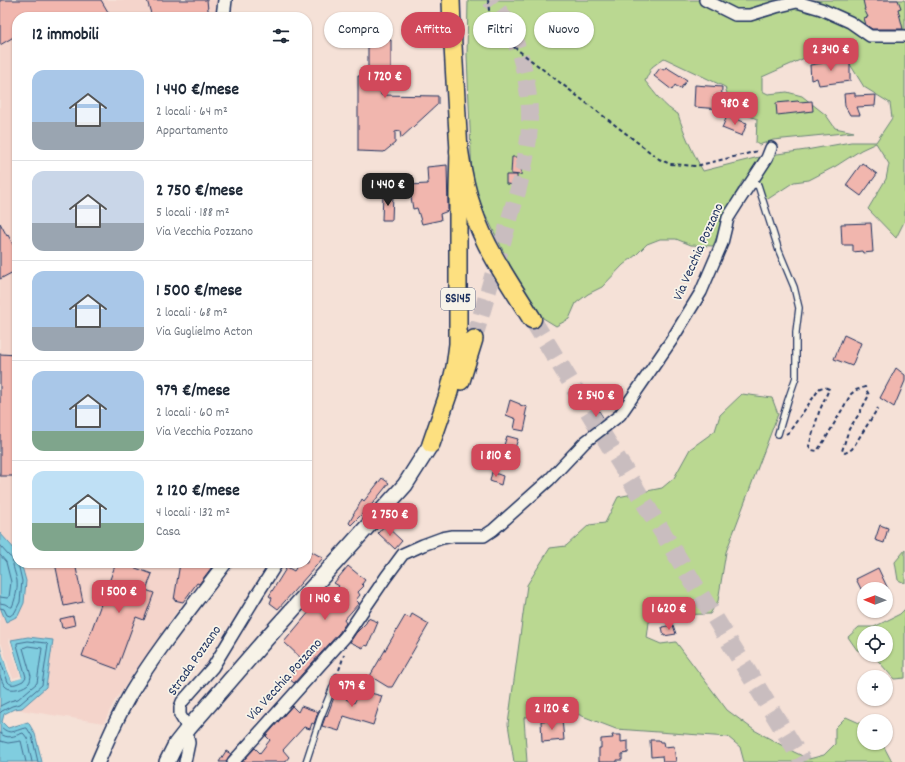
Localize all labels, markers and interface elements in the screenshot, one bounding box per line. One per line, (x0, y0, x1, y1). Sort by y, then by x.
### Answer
chip: Compra (324, 12, 393, 48)
chip: Affitta (401, 12, 465, 48)
chip: Filtri (473, 12, 526, 48)
chip: Nuovo (534, 12, 594, 48)
text: 12 immobili (32, 24, 99, 48)
icon: filters (270, 25, 292, 47)
pin: 2 340 € (794, 38, 868, 72)
text: 2 340 € (812, 41, 850, 60)
pin: 1 720 € (348, 65, 422, 99)
text: 1 720 € (368, 68, 402, 87)
text: 1 440 €/mese (156, 79, 239, 103)
icon: home (64, 86, 112, 134)
pin: 980 € (707, 92, 763, 126)
text: 980 € (721, 95, 749, 114)
text: 2 locali · 64 m² (156, 103, 228, 122)
text: Appartamento (156, 122, 228, 141)
pin: 1 440 € (351, 173, 425, 207)
text: 1 440 € (371, 176, 405, 195)
text: 2 750 €/mese (156, 180, 243, 204)
icon: home (64, 187, 112, 235)
street label: Via Vecchia Pozzano (669, 200, 729, 304)
text: 5 locali · 188 m² (156, 204, 230, 223)
text: Via Vecchia Pozzano (156, 223, 253, 242)
text: 1 500 €/mese (156, 280, 242, 304)
icon: home (64, 287, 112, 335)
road number: SS145 (441, 288, 475, 310)
text: 2 locali · 68 m² (156, 304, 228, 323)
text: Via Guglielmo Acton (156, 323, 252, 342)
text: 979 €/mese (156, 380, 230, 404)
pin: 2 540 € (559, 384, 633, 418)
icon: home (64, 387, 112, 435)
text: 2 540 € (577, 387, 615, 406)
text: 2 locali · 60 m² (156, 404, 229, 423)
text: Via Vecchia Pozzano (156, 423, 253, 442)
pin: 1 810 € (459, 444, 533, 478)
text: 1 810 € (480, 447, 512, 466)
text: 2 120 €/mese (156, 480, 240, 504)
icon: home (64, 487, 112, 535)
pin: 2 750 € (353, 503, 427, 537)
text: 4 locali · 132 m² (156, 504, 230, 523)
text: 2 750 € (372, 506, 408, 525)
text: Casa (156, 523, 180, 542)
pin: 1 500 € (82, 580, 156, 614)
north arrow (857, 582, 893, 618)
map controls (857, 582, 893, 750)
text: 1 500 € (101, 583, 137, 602)
pin: 1 140 € (288, 587, 362, 621)
text: 1 140 € (309, 590, 341, 609)
pin: 1 620 € (632, 597, 706, 631)
text: 1 620 € (651, 600, 687, 619)
street label: Strada Pozzano (163, 622, 227, 700)
button: locate (857, 626, 893, 662)
street label: Via Vecchia Pozzano (243, 634, 327, 726)
button: + (857, 670, 893, 706)
pin: 979 € (324, 674, 380, 708)
text: 979 € (338, 677, 366, 696)
pin: 2 120 € (515, 697, 589, 731)
text: 2 120 € (535, 700, 569, 719)
button: − (857, 714, 893, 750)

